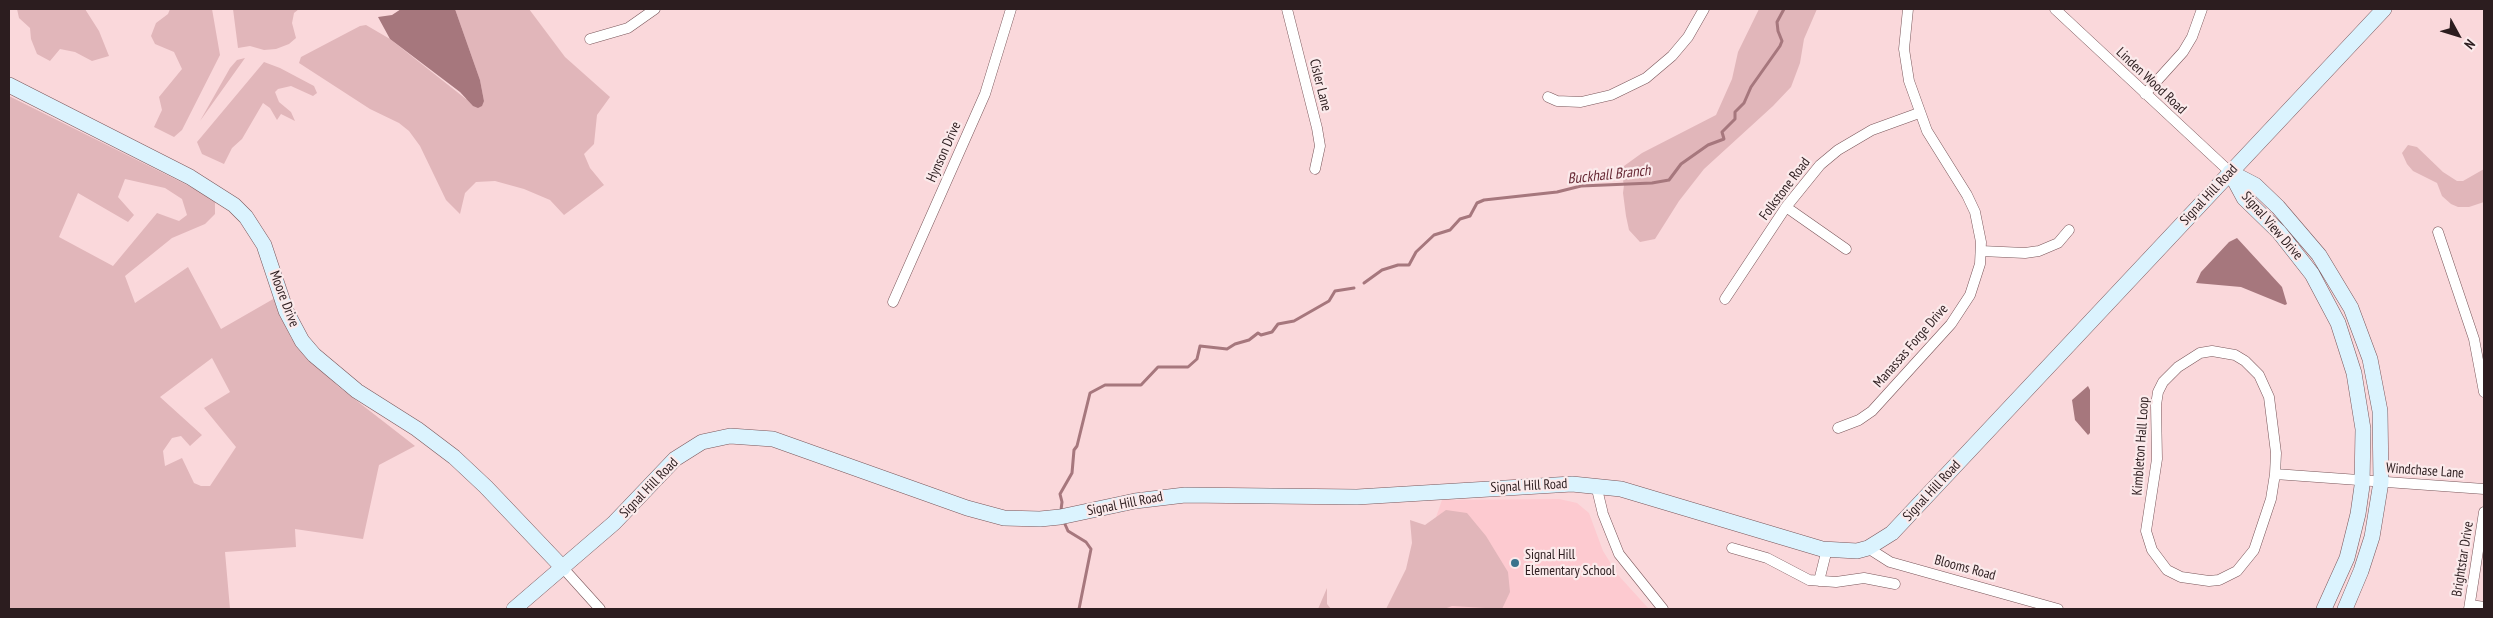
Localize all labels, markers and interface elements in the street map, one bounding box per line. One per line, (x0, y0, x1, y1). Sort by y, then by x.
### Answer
north arrow (2433, 10, 2483, 60)
text: N (2460, 36, 2479, 53)
street label: Linden Wood Road (2112, 44, 2190, 118)
street label: Cisler Lane (1305, 57, 1335, 113)
street label: Hynson Drive (923, 119, 965, 185)
street label: Folkstone Road (1756, 154, 1814, 224)
street label: Signal Hill Road (2177, 161, 2241, 229)
water label: Buckhall Branch (1567, 162, 1651, 188)
street label: Signal View Drive (2238, 188, 2306, 264)
street label: Moore Drive (266, 268, 302, 330)
street label: Manassas Forge Drive (1870, 301, 1952, 391)
street label: Kimbleton Hall Loop (2129, 396, 2153, 496)
street label: Signal Hill Road (616, 454, 682, 522)
street label: Signal Hill Road (1900, 457, 1964, 525)
street label: Windchase Lane (2385, 460, 2465, 482)
street label: Signal Hill Road (1490, 476, 1568, 496)
street label: Signal Hill Road (1086, 488, 1164, 520)
street label: Brightstar Drive (2449, 520, 2477, 598)
place label: Signal Hill Elementary School (1525, 547, 1615, 580)
street label: Blooms Road (1933, 552, 1997, 584)
marker: Signal Hill Elementary School (1509, 557, 1521, 569)

